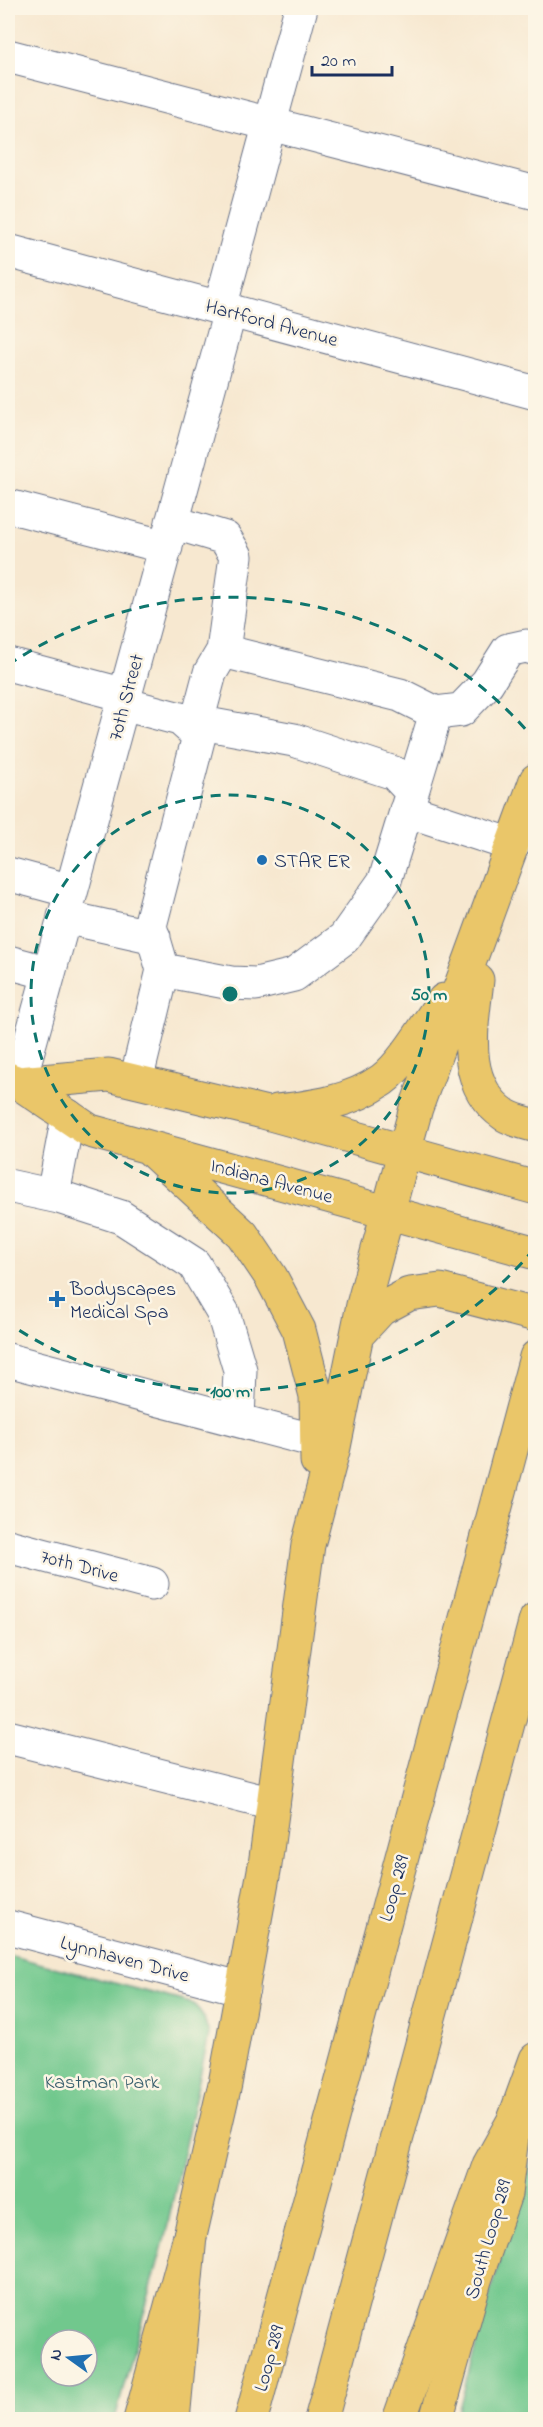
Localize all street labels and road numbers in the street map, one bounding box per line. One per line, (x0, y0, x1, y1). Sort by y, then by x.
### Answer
street label: Hartford Avenue (202, 293, 341, 356)
street label: 70th Street (102, 651, 153, 744)
street label: Indiana Avenue (207, 1152, 336, 1213)
street label: 70th Drive (37, 1543, 122, 1592)
street label: Loop 289 (373, 1852, 418, 1925)
street label: Lynnhaven Drive (57, 1929, 192, 1992)
street label: South Loop 289 (458, 2176, 520, 2303)
street label: Loop 289 (248, 2322, 293, 2395)

